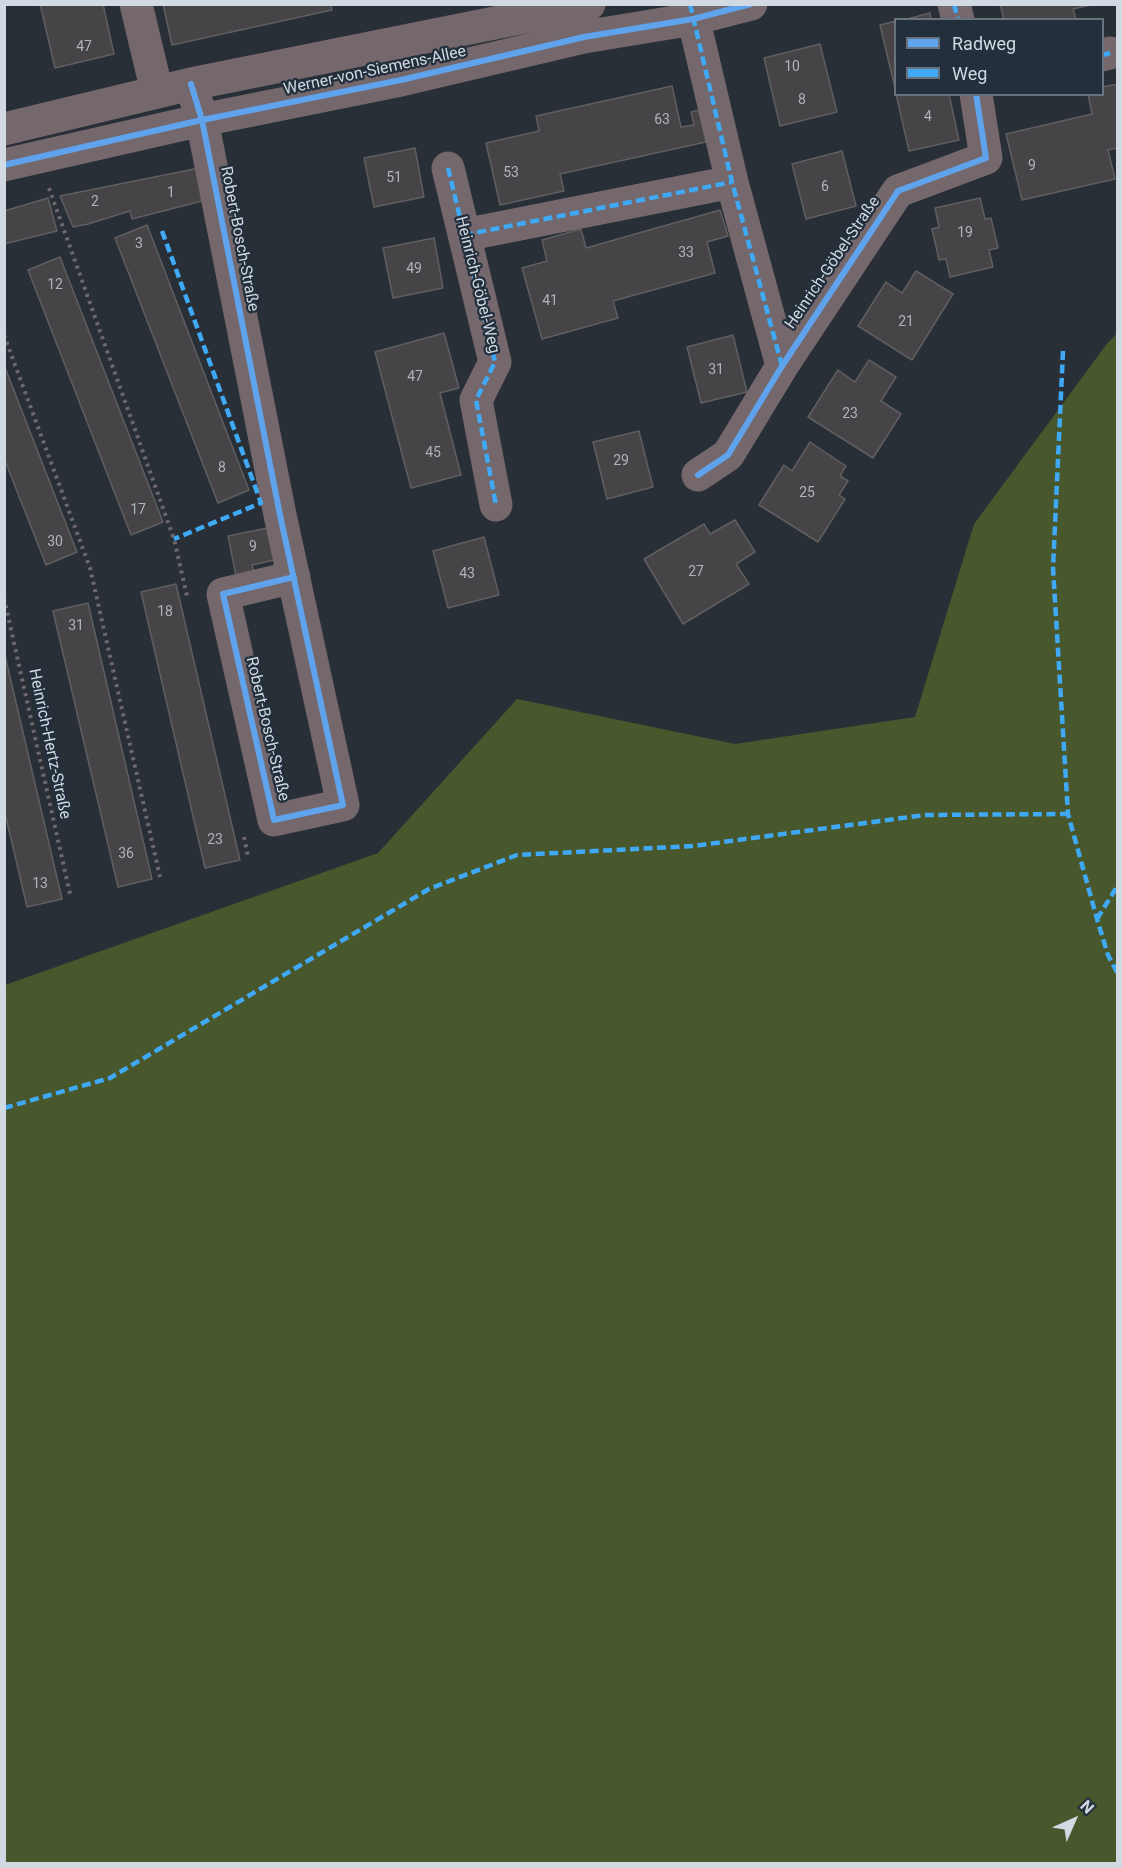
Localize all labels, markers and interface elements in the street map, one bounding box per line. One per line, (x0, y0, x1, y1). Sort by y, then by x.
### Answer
legend (894, 18, 1104, 96)
text: Radweg (952, 33, 1016, 54)
house number: 47 (76, 39, 92, 55)
street label: Werner-von-Siemens-Allee (282, 42, 468, 100)
house number: 10 (784, 59, 800, 75)
text: Weg (952, 63, 987, 84)
house number: 8 (798, 92, 806, 108)
house number: 4 (924, 109, 932, 125)
house number: 63 (654, 112, 670, 128)
house number: 9 (1028, 158, 1036, 174)
street label: Robert-Bosch-Straße (216, 165, 262, 313)
house number: 53 (503, 165, 519, 181)
house number: 51 (386, 170, 402, 186)
house number: 6 (821, 179, 829, 195)
house number: 1 (167, 185, 175, 201)
street label: Heinrich-Göbel-Straße (781, 193, 885, 333)
house number: 2 (91, 194, 99, 210)
street label: Heinrich-Göbel-Weg (451, 214, 503, 356)
house number: 19 (957, 225, 973, 241)
house number: 3 (135, 236, 143, 252)
house number: 33 (678, 245, 694, 261)
house number: 49 (406, 261, 422, 277)
house number: 12 (47, 277, 63, 293)
house number: 41 (542, 293, 558, 309)
house number: 21 (898, 314, 914, 330)
house number: 31 (708, 362, 724, 378)
house number: 47 (407, 369, 423, 385)
house number: 23 (842, 406, 858, 422)
house number: 45 (425, 445, 441, 461)
house number: 29 (613, 453, 629, 469)
house number: 8 (218, 460, 226, 476)
house number: 25 (799, 485, 815, 501)
house number: 17 (130, 502, 146, 518)
house number: 30 (47, 534, 63, 550)
house number: 9 (249, 539, 257, 555)
house number: 27 (688, 564, 704, 580)
house number: 43 (459, 566, 475, 582)
house number: 18 (157, 604, 173, 620)
house number: 31 (68, 618, 84, 634)
street label: Robert-Bosch-Straße (241, 655, 293, 803)
street label: Heinrich-Hertz-Straße (24, 667, 74, 821)
house number: 23 (207, 832, 223, 848)
house number: 36 (118, 846, 134, 862)
house number: 13 (32, 876, 48, 892)
north arrow (1044, 1790, 1104, 1850)
text: N (1076, 1796, 1098, 1818)

